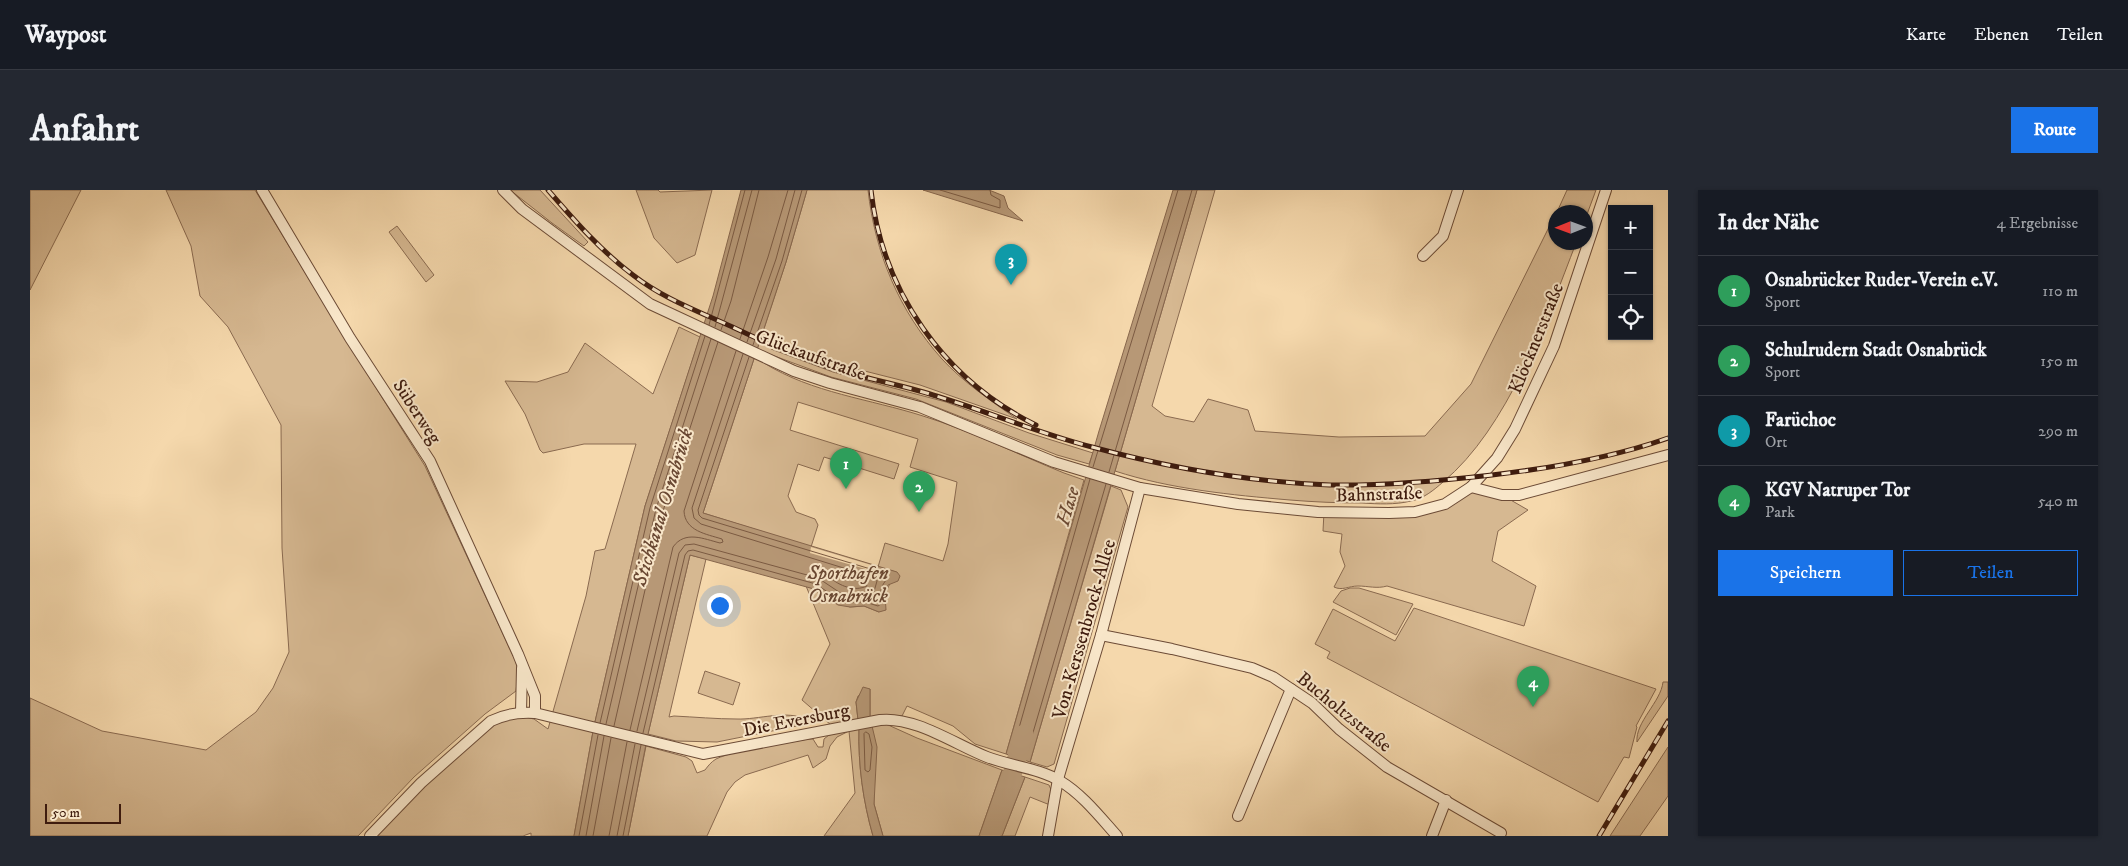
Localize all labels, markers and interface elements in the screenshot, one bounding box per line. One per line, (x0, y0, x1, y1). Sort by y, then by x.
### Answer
text: Waypost (25, 20, 106, 50)
text: Karte (1906, 24, 1946, 46)
text: Ebenen (1974, 24, 2029, 46)
text: Teilen (2057, 24, 2103, 46)
button: Route (2011, 107, 2098, 153)
text: Anfahrt (30, 108, 139, 152)
north arrow (1548, 205, 1593, 250)
map controls (1608, 205, 1653, 340)
button: + (1608, 205, 1653, 250)
text: In der Nähe (1718, 210, 1819, 236)
text: 4 Ergebnisse (1996, 213, 2078, 233)
pin: 3 (995, 244, 1027, 285)
button: − (1608, 250, 1653, 295)
text: Osnabrücker Ruder-Verein e.V. (1765, 269, 1998, 292)
street label: Klöcknerstraße (1504, 280, 1569, 397)
text: 1 (1731, 281, 1737, 301)
text: 110 m (2042, 281, 2078, 301)
text: Sport (1765, 292, 1800, 312)
button: locate (1608, 295, 1653, 340)
street label: Glückaufstraße (752, 325, 869, 386)
text: Schulrudern Stadt Osnabrück (1765, 339, 1987, 362)
text: 2 (1730, 351, 1738, 371)
text: 150 m (2040, 351, 2078, 371)
text: Sport (1765, 362, 1800, 382)
street label: Süberweg (387, 375, 447, 449)
text: Farüchoc (1765, 409, 1836, 432)
text: 3 (1731, 421, 1737, 441)
text: 290 m (2038, 421, 2078, 441)
water label: Stichkanal Osnabrück (627, 425, 699, 590)
text: Ort (1765, 432, 1787, 452)
pin: 1 (830, 448, 862, 489)
pin: 2 (903, 471, 935, 512)
text: KGV Natruper Tor (1765, 479, 1910, 502)
street label: Bahnstraße (1335, 481, 1423, 508)
water label: Hase (1051, 483, 1086, 530)
text: 4 (1729, 491, 1739, 511)
text: 540 m (2038, 491, 2078, 511)
text: Park (1765, 502, 1795, 522)
street label: Von-Kerssenbrock-Allee (1047, 537, 1121, 723)
button: Speichern (1718, 550, 1893, 596)
button: Teilen (1903, 550, 2078, 596)
water label: Sporthafen Osnabrück (806, 561, 889, 609)
your location (707, 593, 733, 619)
pin: 4 (1517, 666, 1549, 707)
street label: Bucholtzstraße (1292, 667, 1396, 757)
street label: Die Eversburg (741, 699, 852, 742)
scale bar (45, 801, 121, 824)
text: 50 m (52, 804, 80, 822)

